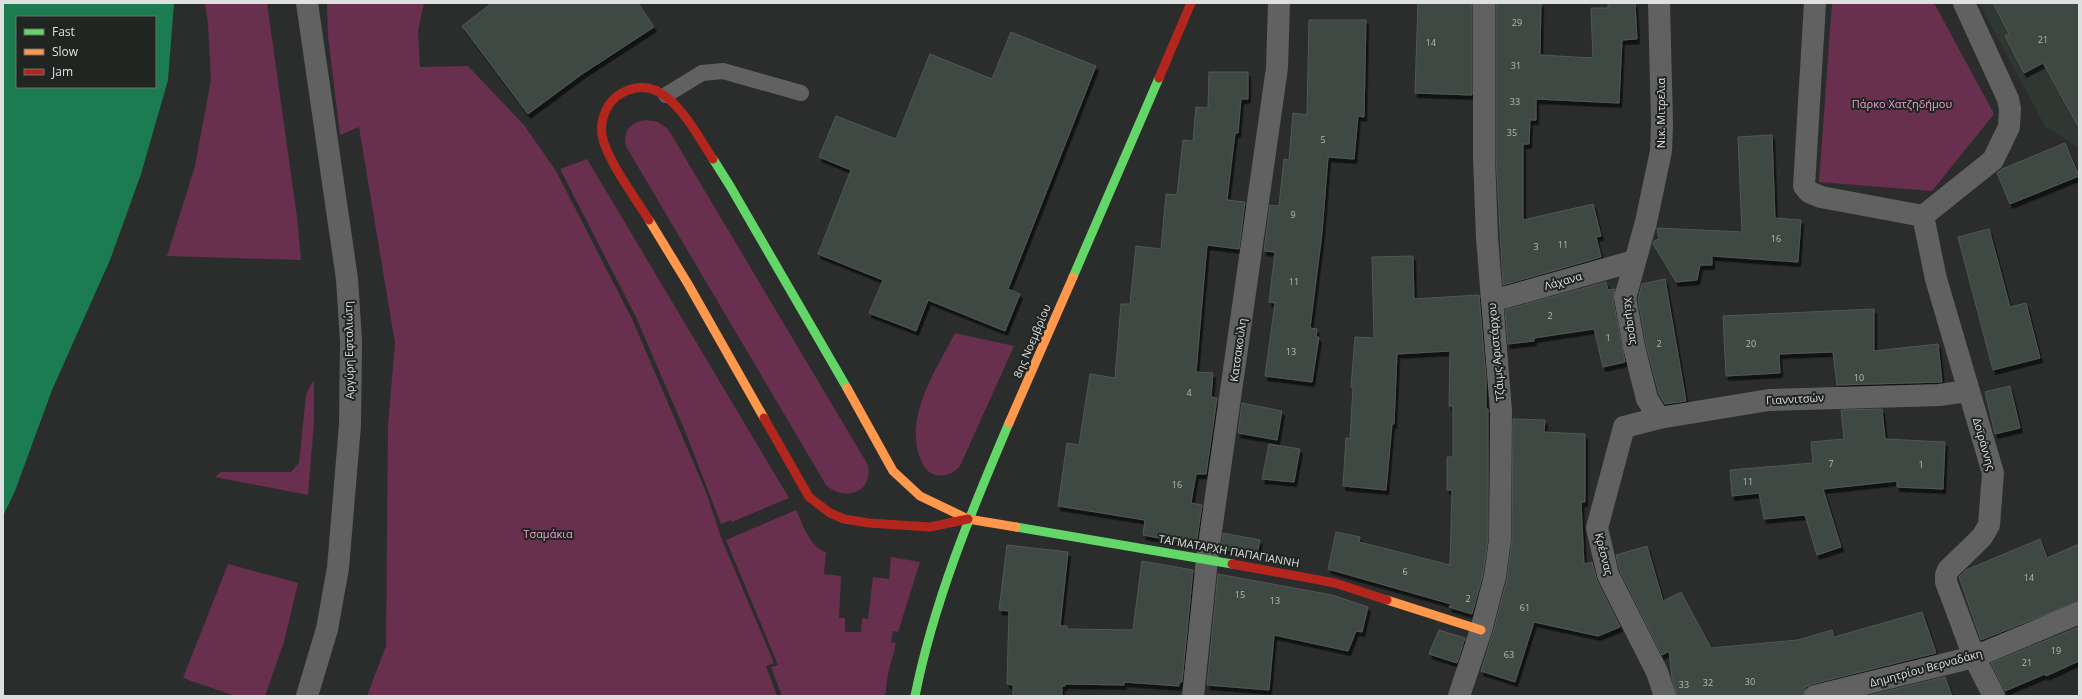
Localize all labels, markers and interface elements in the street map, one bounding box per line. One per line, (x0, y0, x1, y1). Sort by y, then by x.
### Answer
legend (16, 16, 156, 88)
house number: 29 (1512, 16, 1522, 29)
text: Fast (52, 23, 75, 40)
house number: 21 (2038, 33, 2048, 46)
house number: 14 (1426, 36, 1436, 49)
text: Slow (52, 43, 79, 60)
house number: 31 (1511, 59, 1521, 72)
text: Jam (51, 63, 73, 80)
street label: Νικ. Μιτρελια (1653, 77, 1668, 148)
house number: 33 (1510, 95, 1520, 108)
park label: Πάρκο Χατζηδήμου (1852, 96, 1952, 111)
house number: 35 (1507, 126, 1517, 139)
house number: 5 (1320, 133, 1326, 146)
house number: 9 (1290, 208, 1296, 221)
house number: 16 (1771, 232, 1781, 245)
house number: 11 (1558, 238, 1568, 251)
house number: 3 (1533, 240, 1539, 253)
street label: Λάχανα (1542, 268, 1584, 293)
house number: 11 (1289, 275, 1299, 288)
street label: Χείμαρας (1621, 296, 1642, 345)
street label: Αργύρη Εφταλιώτη (340, 301, 357, 399)
street label: 8ης Νοεμβρίου (1009, 301, 1054, 380)
street label: Τζάιμς Αριστάρχου (1484, 302, 1507, 402)
house number: 2 (1547, 309, 1553, 322)
street label: Κατσακούλη (1226, 317, 1249, 383)
house number: 1 (1605, 331, 1611, 344)
house number: 2 (1656, 337, 1662, 350)
house number: 20 (1746, 337, 1756, 350)
house number: 13 (1286, 345, 1296, 358)
house number: 10 (1854, 371, 1864, 384)
house number: 4 (1186, 386, 1192, 399)
street label: Γιαννιτσών (1766, 389, 1824, 408)
street label: Δοϊράννης (1970, 416, 1999, 472)
house number: 7 (1828, 457, 1834, 470)
house number: 1 (1918, 458, 1924, 471)
house number: 11 (1743, 475, 1753, 488)
house number: 16 (1172, 478, 1182, 491)
park label: Τσαμάκια (523, 526, 573, 541)
street label: ΤΑΓΜΑΤΑΡΧΗ ΠΑΠΑΓΙΑΝΝΗ (1157, 531, 1301, 570)
street label: Κρέσνας (1592, 531, 1617, 577)
house number: 6 (1402, 565, 1408, 578)
house number: 14 (2024, 571, 2034, 584)
house number: 15 (1235, 588, 1245, 601)
house number: 2 (1465, 592, 1471, 605)
house number: 13 (1270, 594, 1280, 607)
house number: 61 (1520, 601, 1530, 614)
house number: 19 (2051, 644, 2061, 657)
street label: Δημητρίου Βερναδάκη (1868, 645, 1984, 690)
house number: 63 (1504, 648, 1514, 661)
house number: 21 (2022, 656, 2032, 669)
house number: 30 (1745, 675, 1755, 688)
house number: 32 (1703, 676, 1713, 689)
house number: 33 (1679, 678, 1689, 691)

